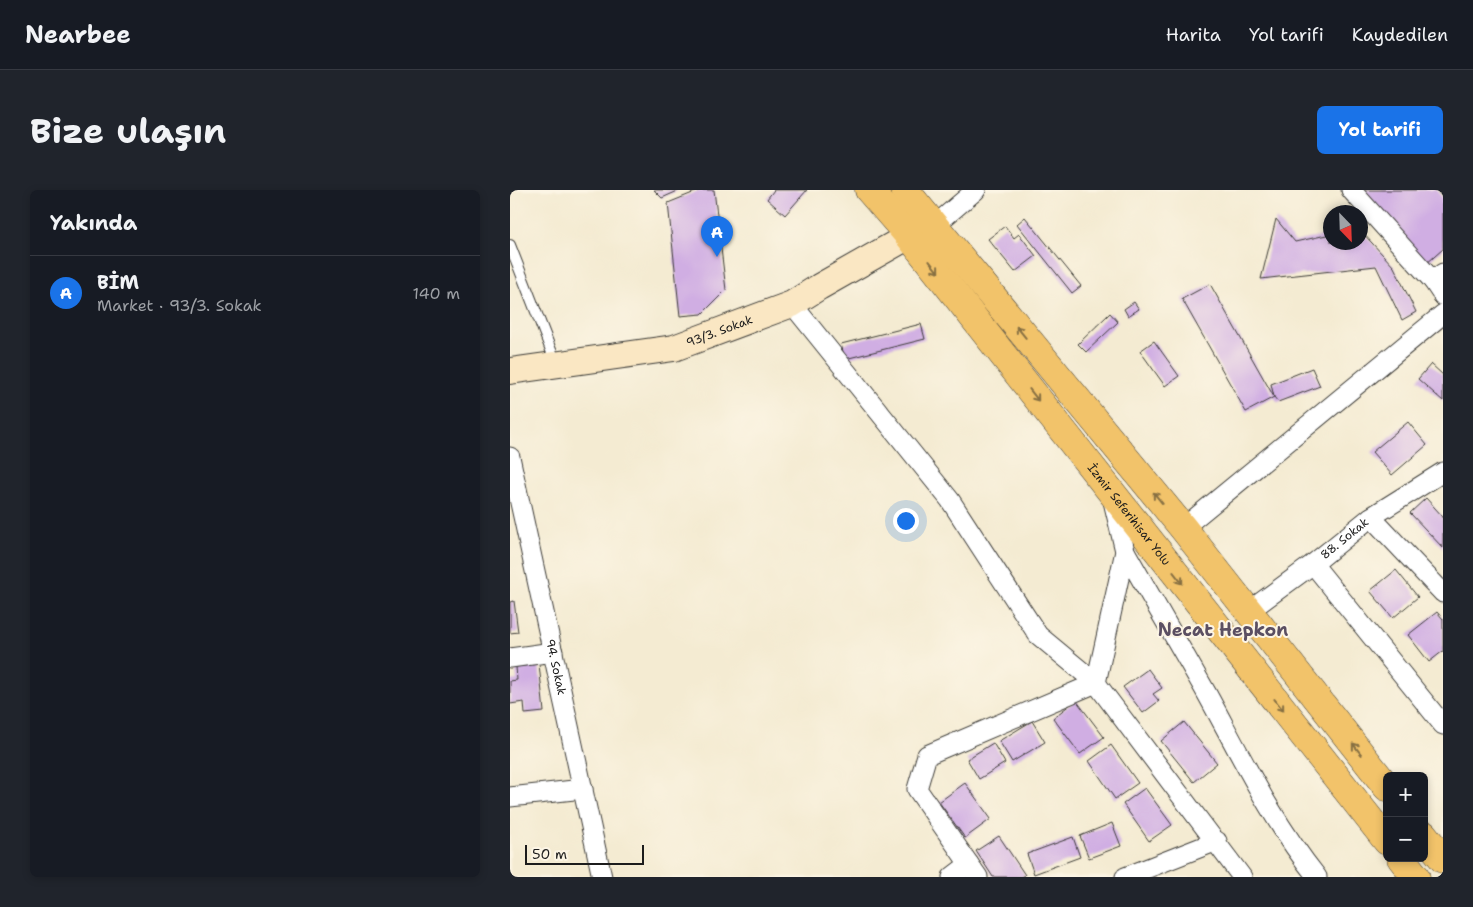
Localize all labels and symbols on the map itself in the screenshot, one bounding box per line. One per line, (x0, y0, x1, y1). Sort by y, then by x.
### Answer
north arrow (1323, 205, 1368, 250)
pin: A (701, 216, 733, 257)
one-way arrow (928, 260, 939, 273)
street label: 93/3. Sokak (684, 311, 755, 351)
one-way arrow (1016, 326, 1027, 339)
one-way arrow (1029, 388, 1040, 401)
street label: İzmir Seferihisar Yolu (1084, 460, 1174, 569)
one-way arrow (1153, 492, 1164, 505)
your location (893, 508, 919, 534)
street label: 88. Sokak (1317, 514, 1372, 563)
one-way arrow (1173, 571, 1184, 584)
district label: Necat Hepkon (1158, 618, 1288, 642)
street label: 94. Sokak (542, 637, 570, 697)
one-way arrow (1274, 698, 1284, 712)
one-way arrow (1351, 742, 1362, 755)
scale bar (525, 842, 644, 865)

